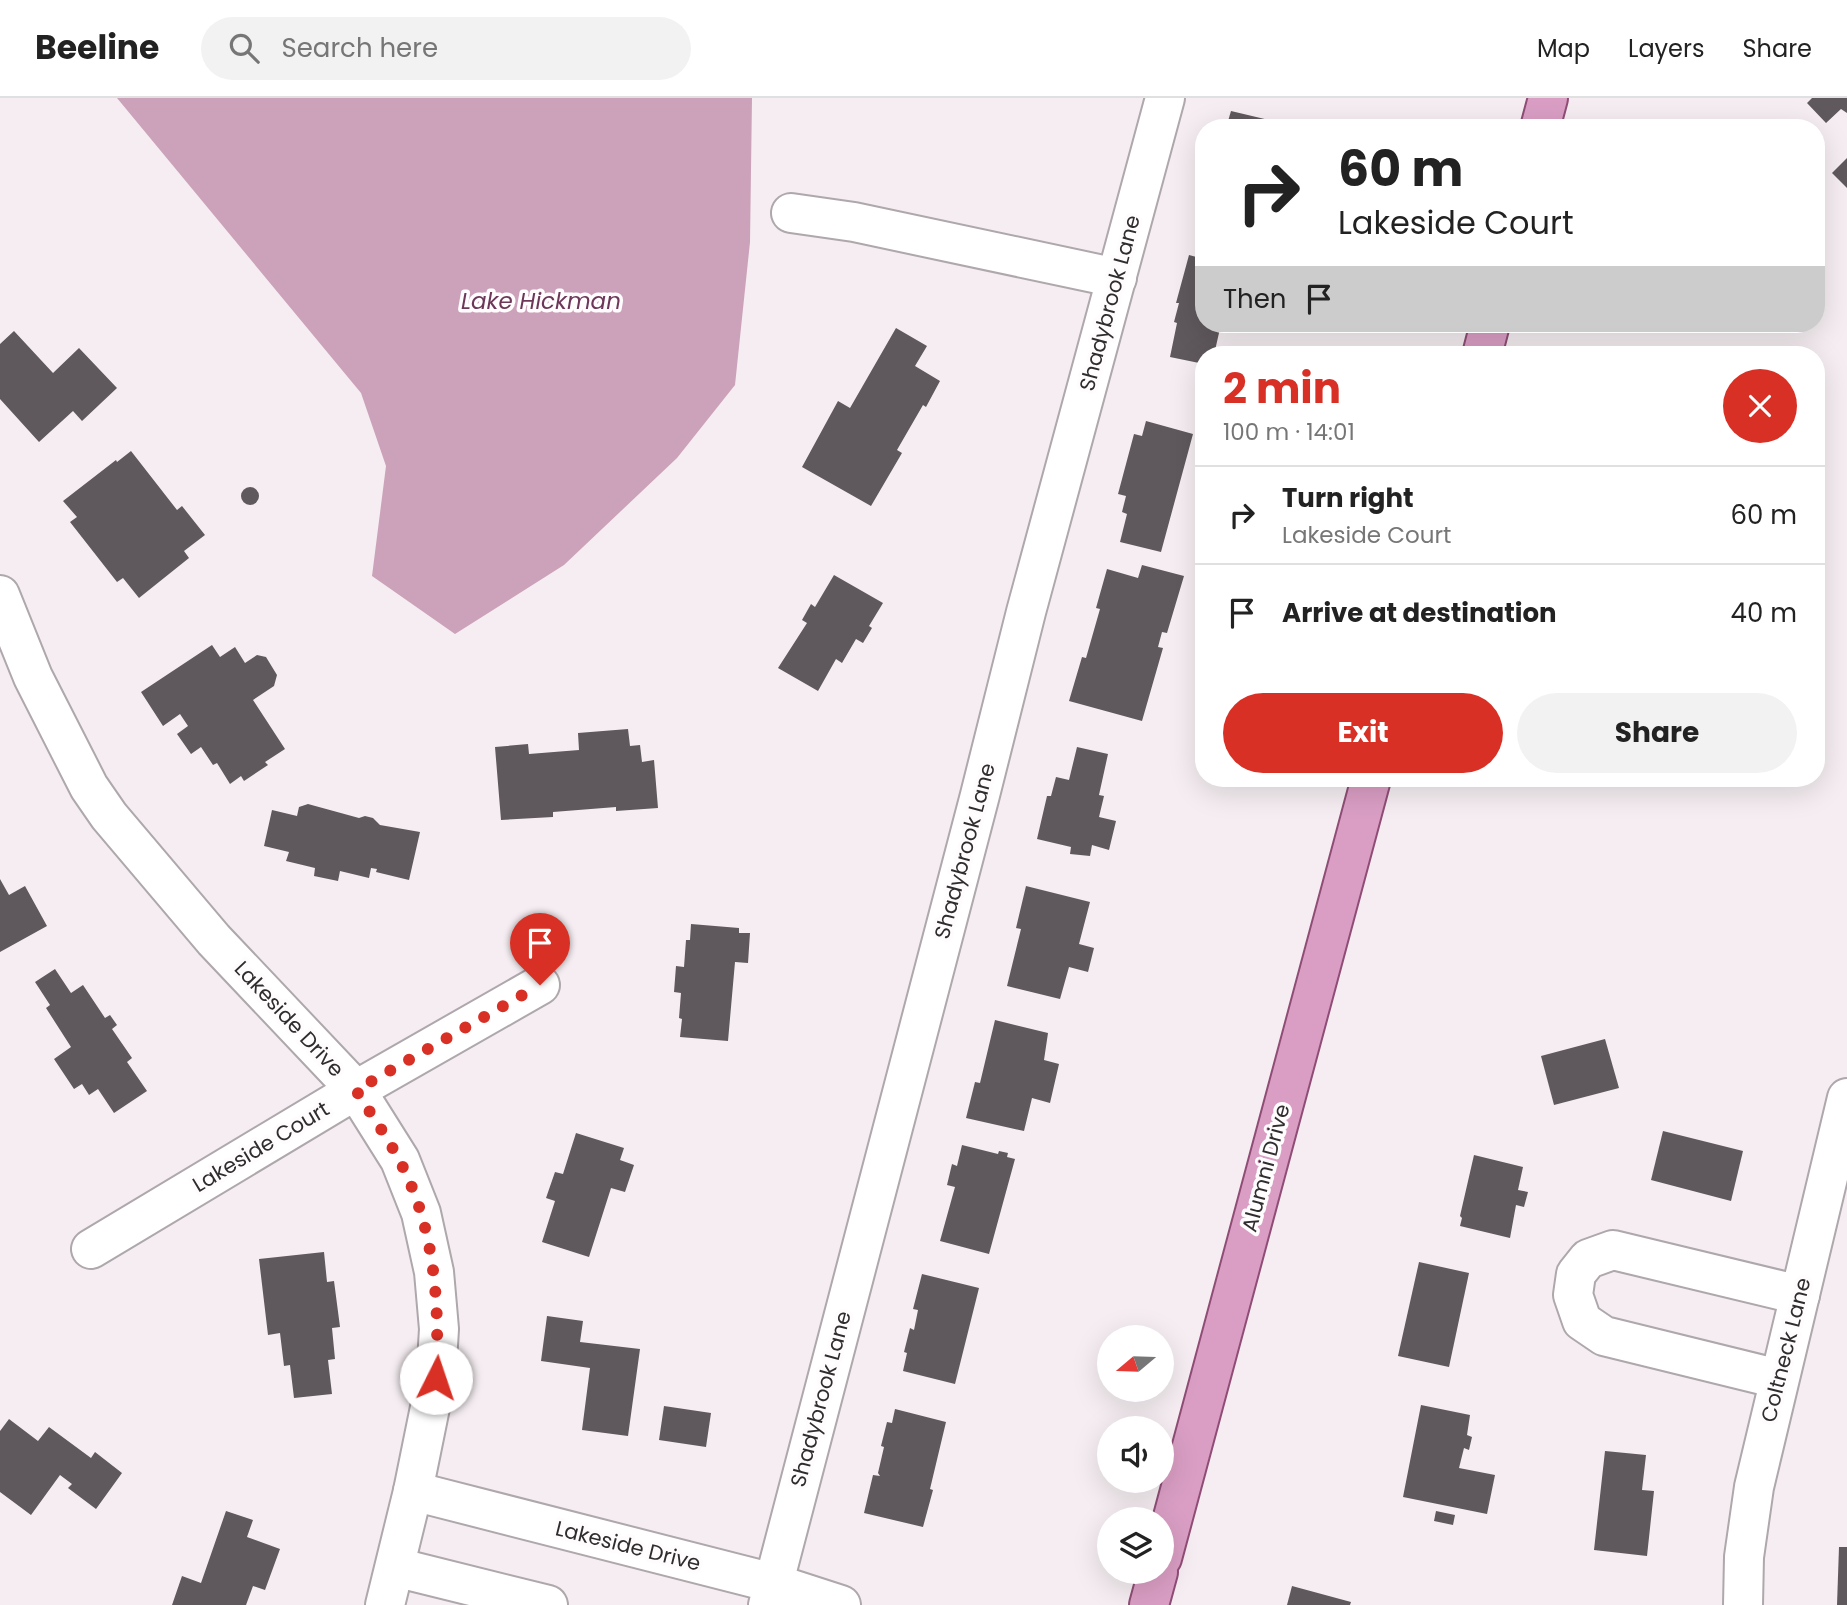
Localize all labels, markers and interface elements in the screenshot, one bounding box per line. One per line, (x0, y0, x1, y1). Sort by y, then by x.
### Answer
search box (201, 17, 691, 80)
text: Beeline (35, 24, 159, 71)
icon: search (225, 29, 263, 67)
text: Search here (281, 30, 438, 66)
text: Map (1537, 32, 1590, 65)
text: Layers (1628, 32, 1704, 65)
text: Share (1742, 32, 1812, 65)
text: 60 m (1338, 135, 1463, 203)
icon: right (1223, 147, 1314, 238)
text: Lakeside Court (1338, 200, 1574, 245)
street label: Shadybrook Lane (1072, 212, 1147, 394)
icon: arrive (1300, 280, 1338, 318)
text: Then (1223, 281, 1286, 317)
water label: Lake Hickman (461, 285, 621, 317)
text: 2 min (1223, 359, 1341, 418)
button: close (1723, 369, 1797, 443)
text: 100 m · 14:01 (1223, 416, 1355, 448)
text: Turn right (1282, 480, 1414, 516)
icon: right (1223, 496, 1261, 534)
text: 60 m (1730, 497, 1797, 533)
text: Lakeside Court (1282, 519, 1451, 551)
icon: arrive (1223, 594, 1261, 632)
text: Arrive at destination (1282, 595, 1557, 631)
text: 40 m (1731, 595, 1797, 631)
button: Exit (1223, 693, 1503, 773)
button: Share (1517, 693, 1797, 773)
street label: Shadybrook Lane (927, 760, 1002, 942)
pin (510, 913, 570, 985)
icon: arrive (521, 924, 559, 962)
street label: Lakeside Drive (228, 954, 351, 1083)
street label: Lakeside Court (187, 1094, 334, 1199)
street label: Alumni Drive (1235, 1101, 1297, 1235)
street label: Coltneck Lane (1754, 1275, 1817, 1425)
street label: Shadybrook Lane (783, 1308, 858, 1490)
north arrow (1097, 1325, 1174, 1402)
map controls (1097, 1325, 1174, 1584)
position arrow (399, 1341, 473, 1415)
button: sound (1097, 1416, 1174, 1493)
button: layers (1097, 1507, 1174, 1584)
street label: Lakeside Drive (552, 1513, 704, 1578)

